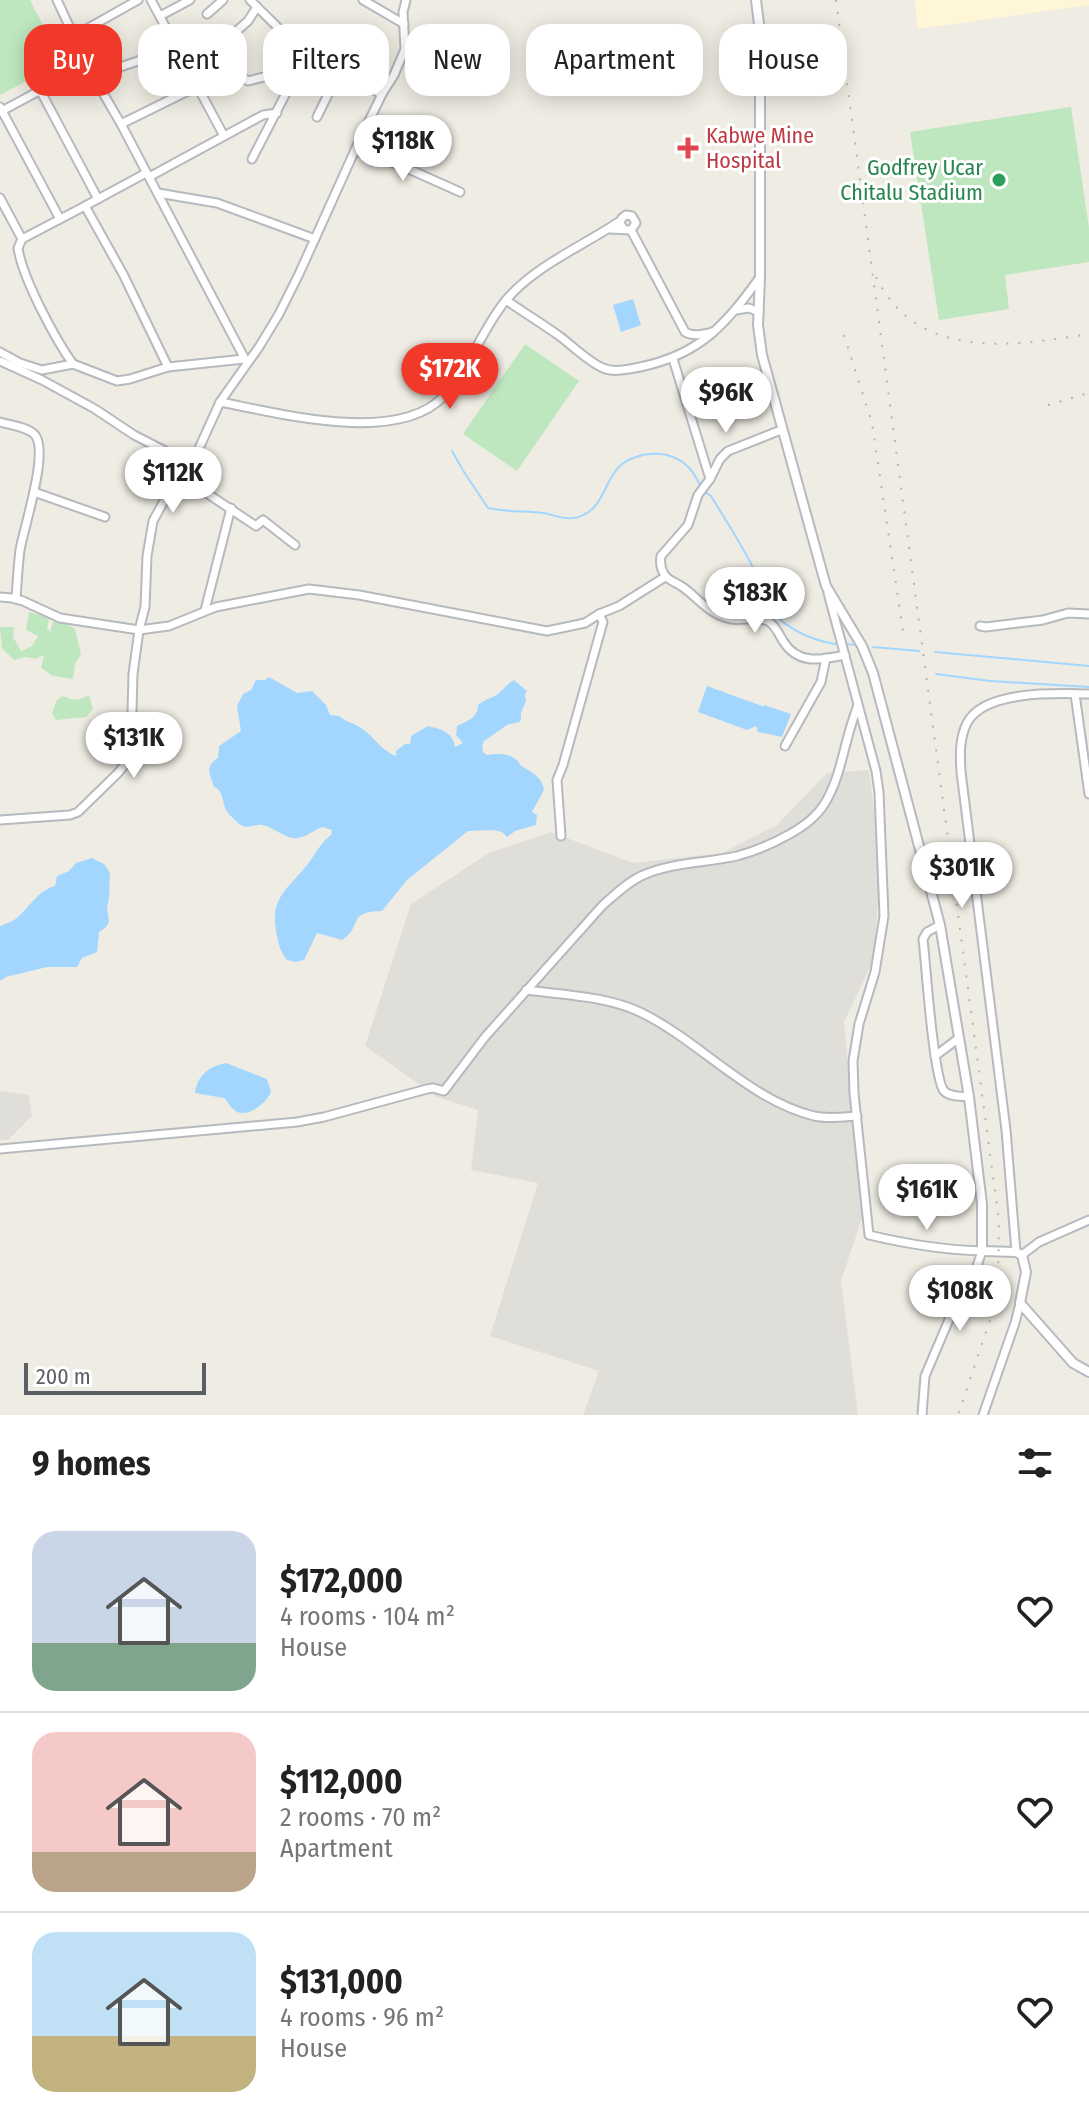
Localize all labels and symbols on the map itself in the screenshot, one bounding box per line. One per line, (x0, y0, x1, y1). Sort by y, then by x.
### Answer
pin: $118K (347, 115, 459, 183)
place label: Kabwe Mine Hospital (706, 122, 814, 174)
marker: Kabwe Mine Hospital (677, 137, 699, 159)
place label: Godfrey Ucar Chitalu Stadium (840, 154, 983, 206)
marker: Godfrey Ucar Chitalu Stadium (990, 171, 1008, 189)
pin: $172K (394, 343, 506, 411)
pin: $96K (679, 367, 773, 435)
pin: $112K (117, 447, 229, 515)
pin: $183K (699, 567, 811, 635)
pin: $131K (78, 712, 190, 780)
pin: $301K (906, 842, 1018, 910)
pin: $161K (871, 1164, 983, 1232)
pin: $108K (904, 1265, 1016, 1333)
scale bar (24, 1359, 206, 1395)

